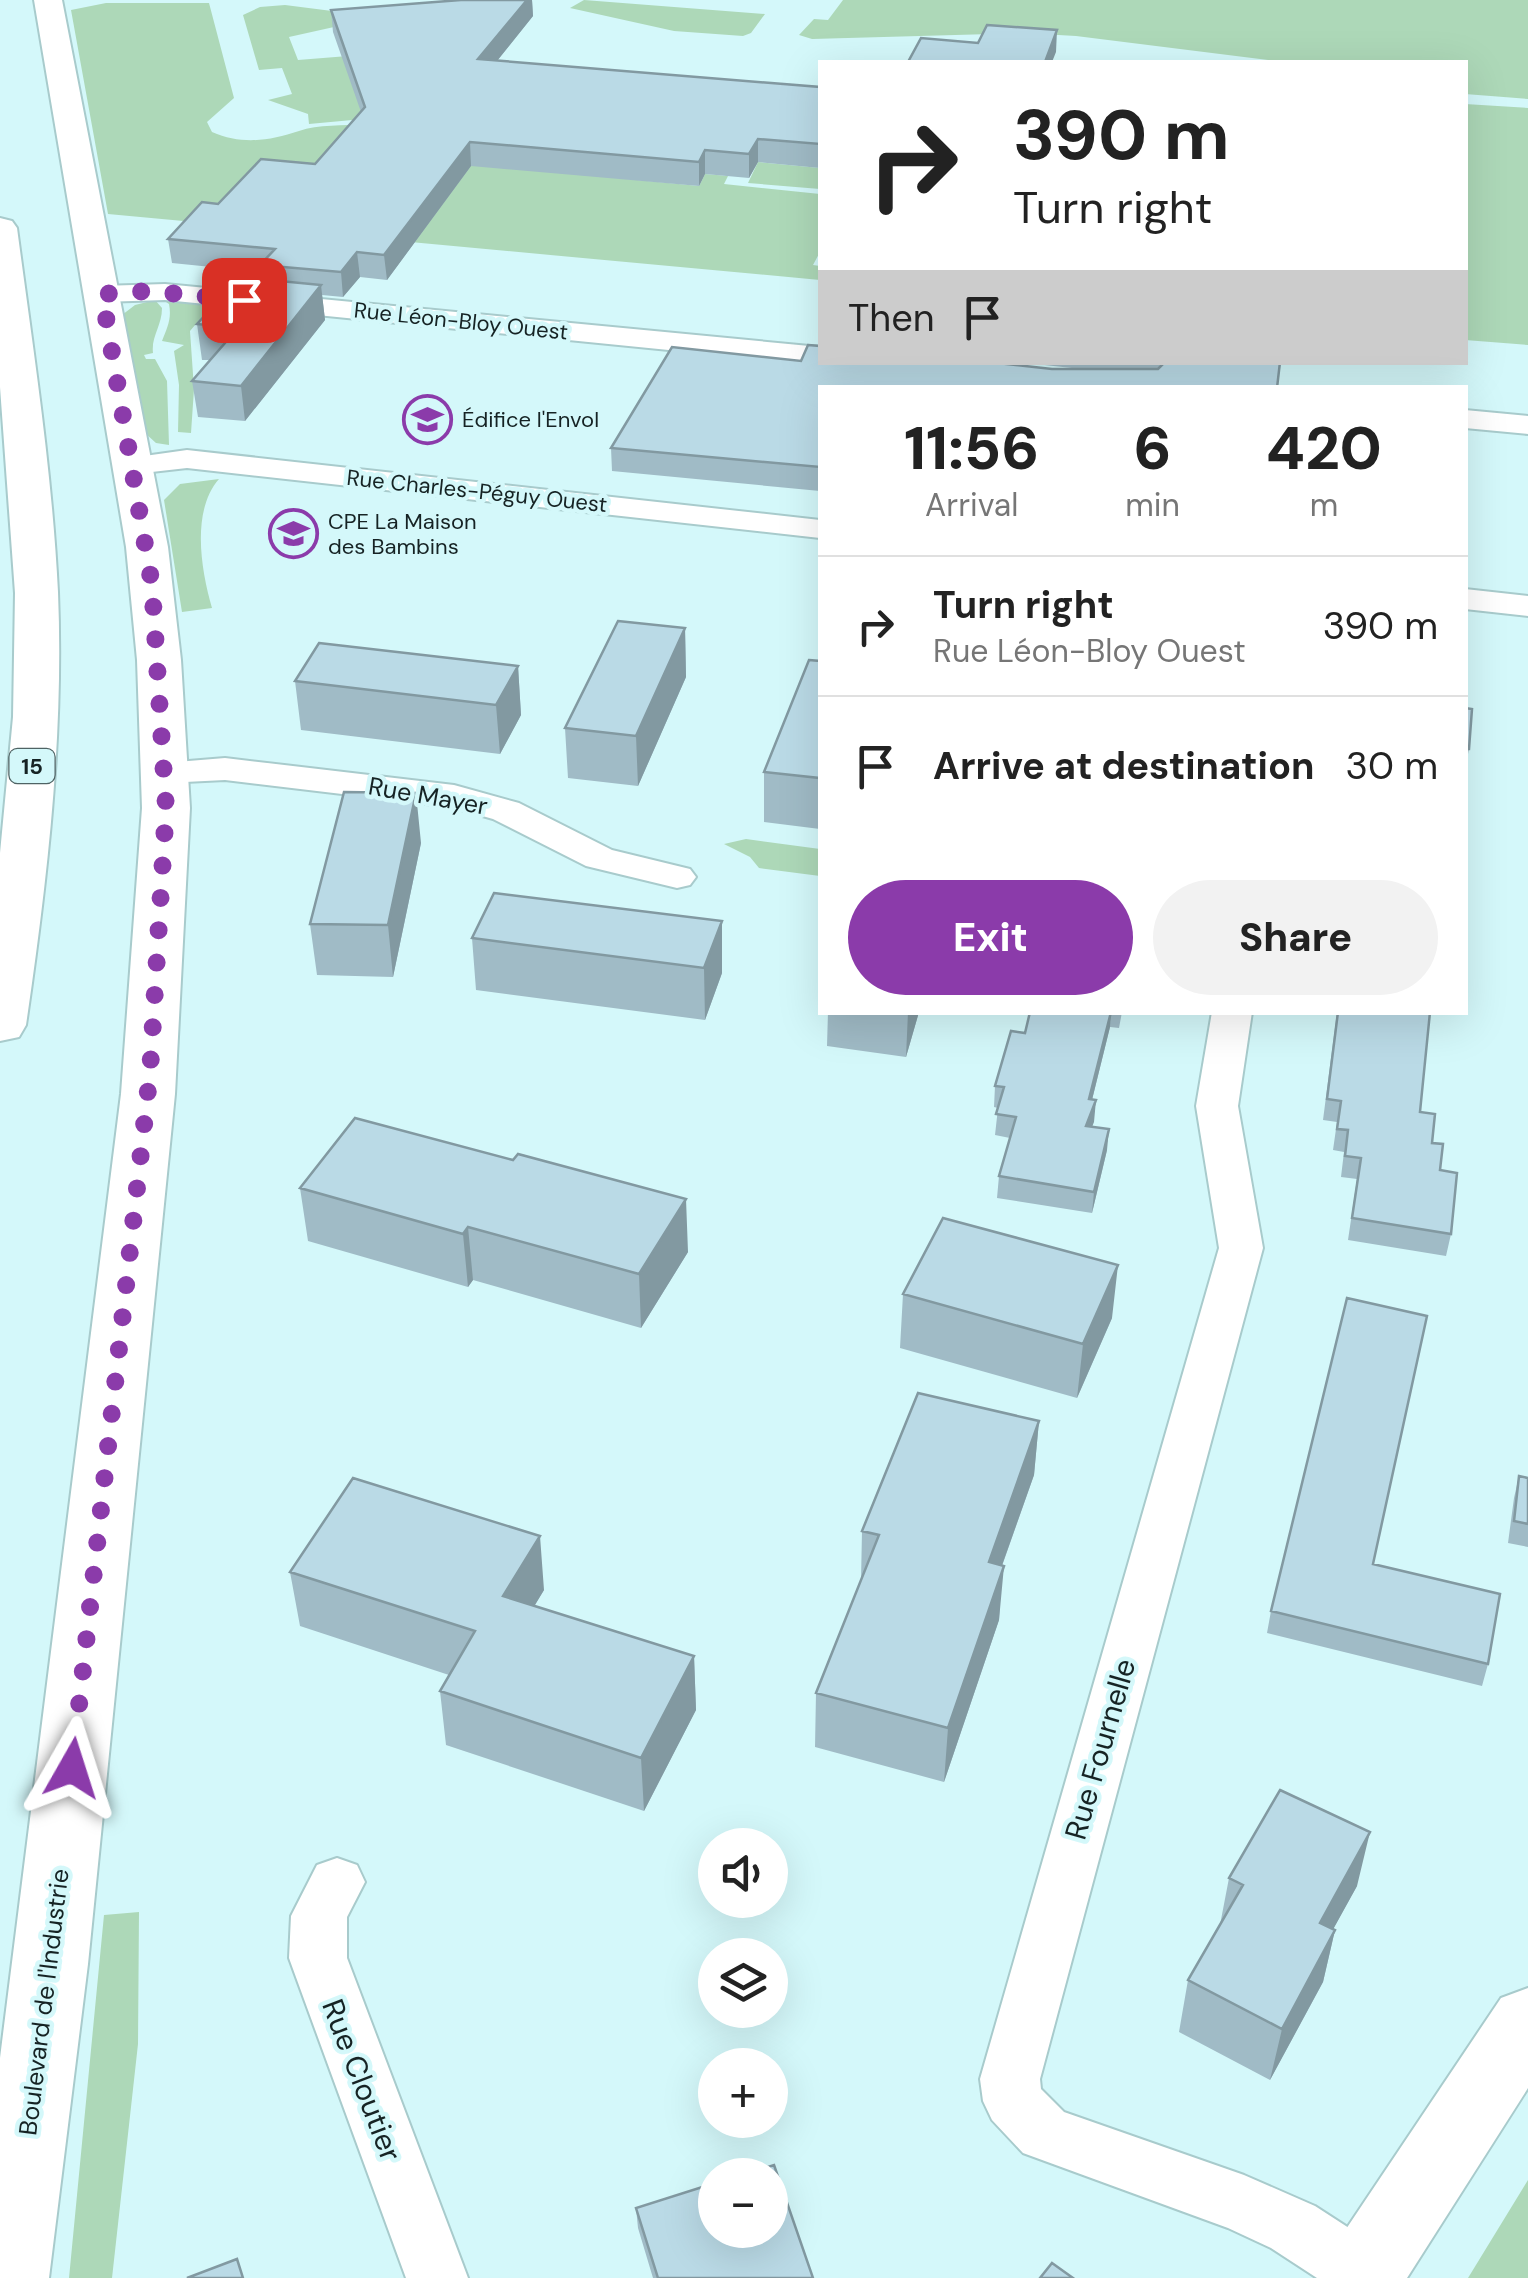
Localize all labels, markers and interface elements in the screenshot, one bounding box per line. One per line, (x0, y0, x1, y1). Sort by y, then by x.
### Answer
text: 390 m (1013, 90, 1230, 181)
icon: right (848, 100, 978, 230)
text: Turn right (1013, 178, 1212, 237)
pin (202, 258, 287, 343)
icon: arrive (217, 273, 272, 328)
icon: arrive (955, 290, 1010, 345)
text: Then (848, 293, 935, 343)
street label: Rue Léon-Bloy Ouest (353, 295, 569, 347)
school or university icon: Édifice l'Envol (401, 393, 453, 445)
place label: Édifice l'Envol (462, 405, 599, 434)
text: 11:56 (904, 409, 1039, 488)
text: 6 (1134, 409, 1172, 488)
text: 420 (1266, 409, 1382, 488)
street label: Rue Charles-Péguy Ouest (345, 463, 609, 519)
text: Arrival (925, 484, 1018, 526)
text: min (1125, 484, 1180, 526)
text: m (1310, 484, 1338, 526)
place label: CPE La Maison des Bambins (328, 507, 477, 561)
school or university icon: CPE La Maison des Bambins (267, 508, 319, 560)
text: Turn right (933, 580, 1114, 630)
icon: right (848, 599, 903, 654)
text: 390 m (1323, 601, 1438, 651)
text: Rue Léon-Bloy Ouest (933, 630, 1246, 672)
icon: arrive (848, 739, 903, 794)
text: Arrive at destination (933, 741, 1315, 791)
text: 30 m (1346, 741, 1438, 791)
road number: 15 (10, 749, 54, 783)
street label: Rue Mayer (366, 769, 490, 823)
button: Exit (848, 880, 1133, 995)
button: Share (1153, 880, 1438, 995)
street label: Rue Fournelle (1056, 1654, 1144, 1844)
position arrow (20, 1716, 124, 1820)
map controls (698, 1828, 788, 2248)
button: sound (698, 1828, 788, 1918)
street label: Boulevard de l'Industrie (11, 1867, 77, 2137)
button: layers (698, 1938, 788, 2028)
street label: Rue Cloutier (313, 1994, 411, 2166)
button: + (698, 2048, 788, 2138)
button: − (698, 2158, 788, 2248)

